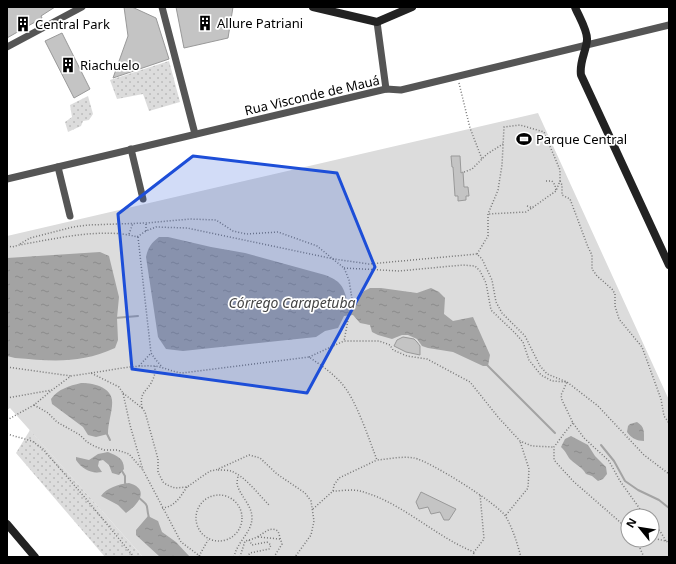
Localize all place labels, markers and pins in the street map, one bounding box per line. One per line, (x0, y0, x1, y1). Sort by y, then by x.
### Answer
building icon: Allure Patriani (196, 14, 214, 32)
place label: Allure Patriani (217, 14, 303, 32)
building icon: Central Park (14, 15, 32, 33)
place label: Central Park (35, 15, 110, 33)
building icon: Riachuelo (59, 56, 77, 74)
place label: Riachuelo (80, 56, 140, 74)
sports icon: Parque Central (515, 130, 533, 148)
place label: Parque Central (536, 130, 627, 148)

